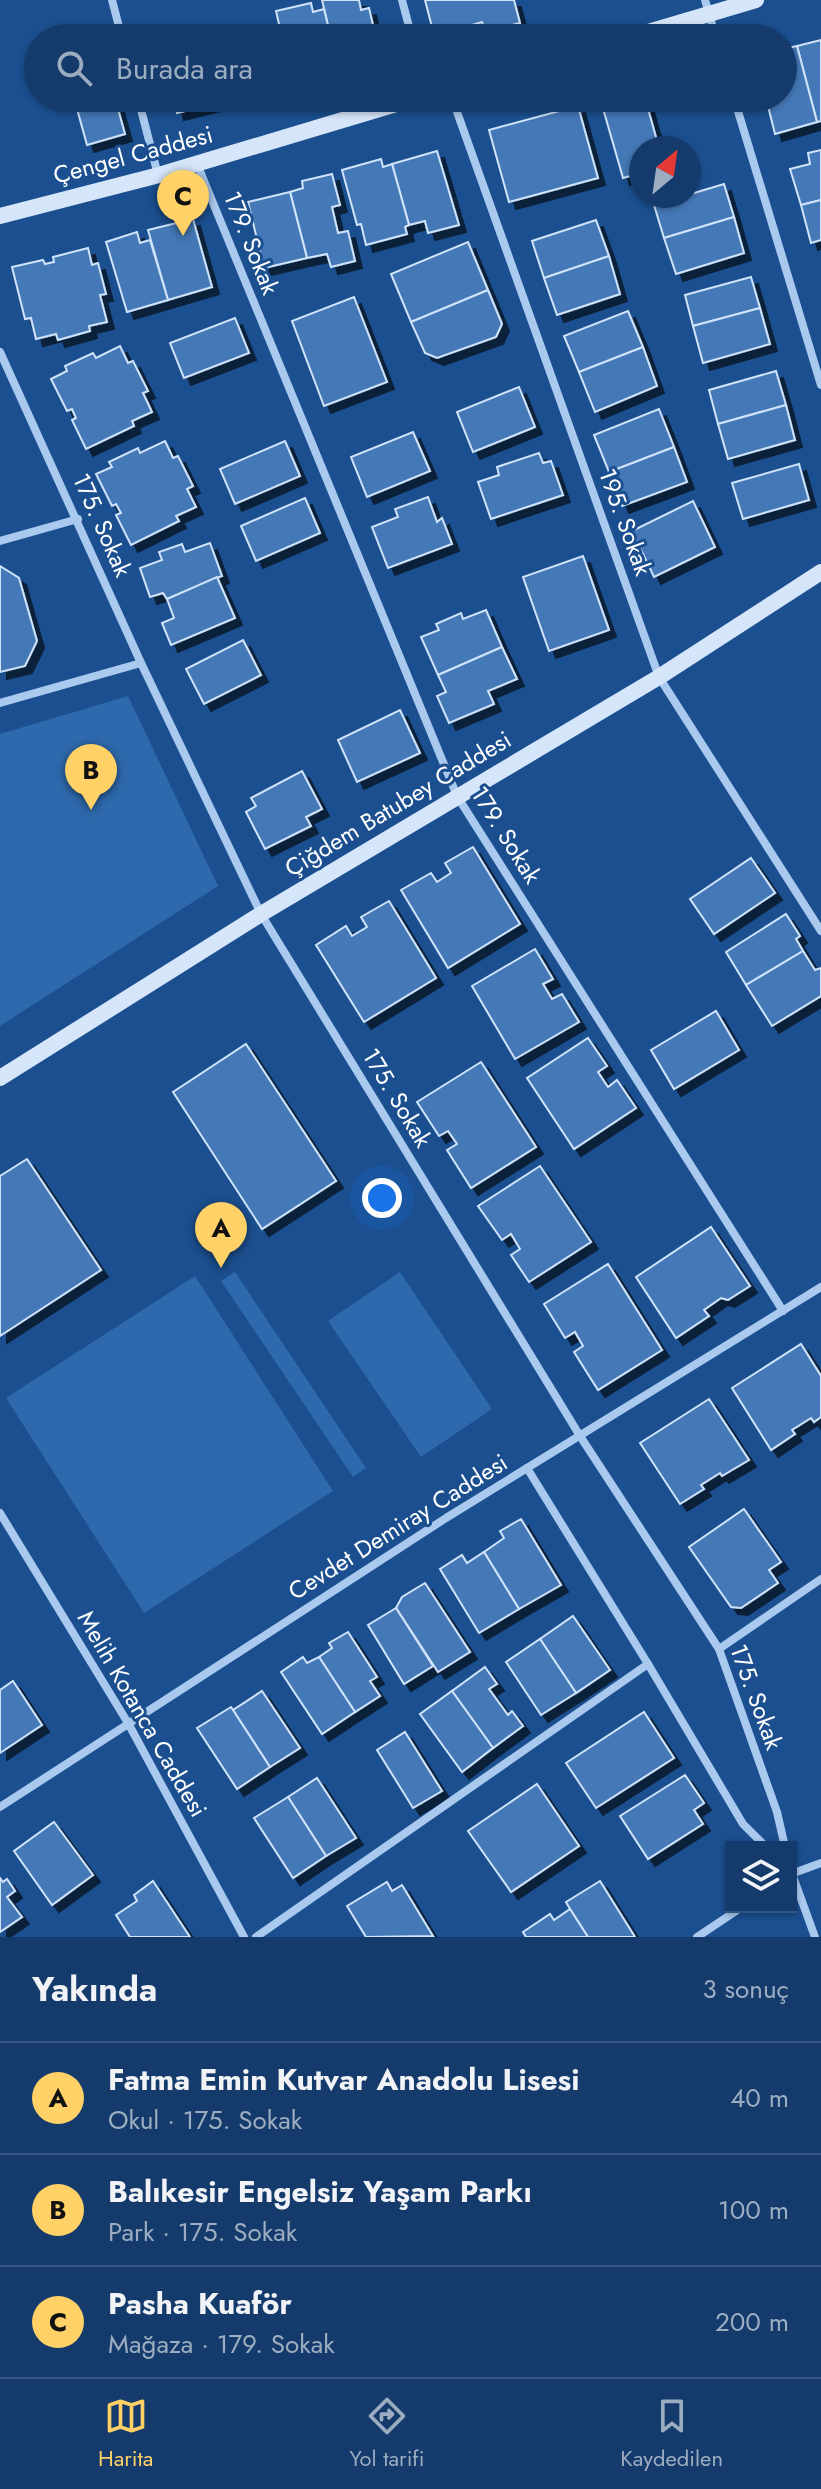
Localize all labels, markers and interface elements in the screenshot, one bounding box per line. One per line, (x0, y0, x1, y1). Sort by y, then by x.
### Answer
search box (24, 24, 797, 112)
icon: search (52, 46, 96, 90)
text: Burada ara (116, 47, 253, 90)
street label: Çengel Caddesi (49, 116, 217, 193)
north arrow (629, 136, 701, 208)
pin: C (157, 170, 209, 236)
street label: 179. Sokak (215, 186, 288, 300)
street label: 195. Sokak (590, 463, 661, 581)
street label: 175. Sokak (64, 467, 141, 583)
street label: Çiğdem Batubey Caddesi (278, 722, 518, 885)
pin: B (65, 744, 117, 810)
street label: 179. Sokak (463, 779, 550, 891)
street label: 175. Sokak (354, 1041, 441, 1154)
your location (362, 1178, 402, 1218)
pin: A (195, 1202, 247, 1268)
street label: Cevdet Demiray Caddesi (281, 1445, 514, 1608)
street label: Melih Kotanca Caddesi (69, 1604, 216, 1823)
street label: 175. Sokak (721, 1639, 792, 1755)
map controls (725, 1841, 797, 1913)
button: layers (725, 1841, 797, 1913)
text: Yakında (32, 1965, 157, 2014)
text: 3 sonuç (703, 1970, 789, 2008)
text: Fatma Emin Kutvar Anadolu Lisesi (108, 2058, 580, 2101)
text: A (48, 2079, 68, 2117)
text: 40 m (730, 2079, 789, 2117)
text: Okul · 175. Sokak (108, 2101, 302, 2139)
text: Balıkesir Engelsiz Yaşam Parkı (108, 2170, 532, 2213)
text: B (49, 2191, 67, 2229)
text: 100 m (718, 2191, 789, 2229)
text: Park · 175. Sokak (108, 2213, 297, 2251)
text: Pasha Kuaför (108, 2282, 292, 2325)
text: C (49, 2303, 67, 2341)
text: 200 m (715, 2303, 789, 2341)
text: Mağaza · 179. Sokak (108, 2325, 335, 2363)
tab: Harita (98, 2394, 153, 2474)
tab: Yol tarifi (349, 2394, 424, 2474)
tab: Kaydedilen (620, 2394, 723, 2474)

